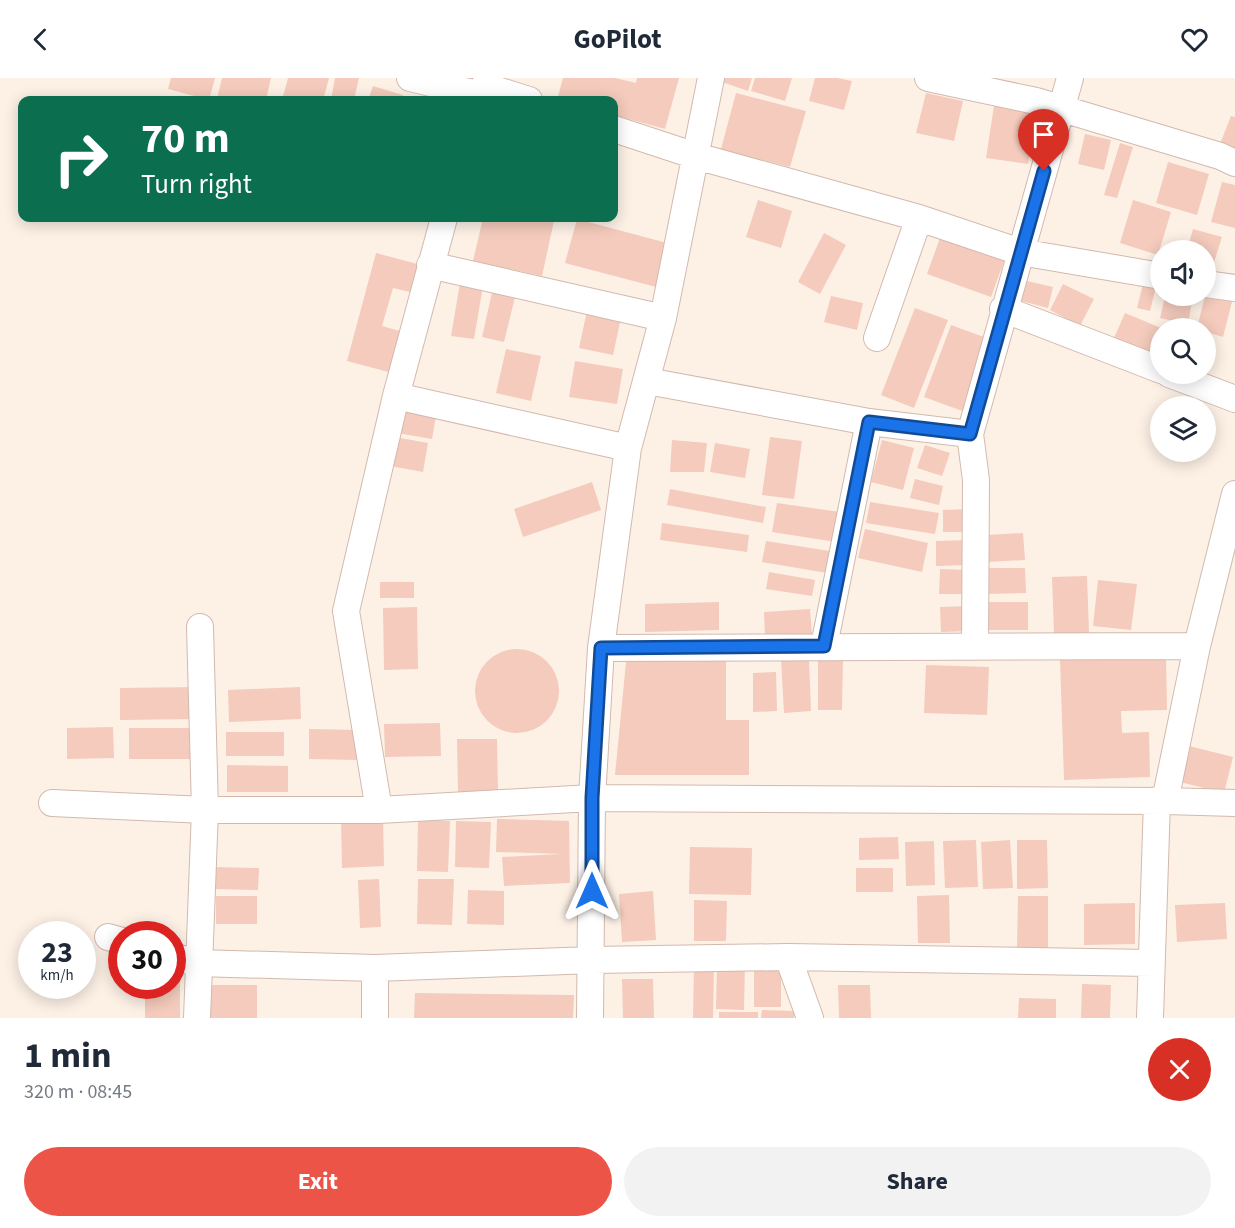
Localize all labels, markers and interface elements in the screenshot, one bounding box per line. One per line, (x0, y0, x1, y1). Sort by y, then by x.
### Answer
text: GoPilot (573, 20, 662, 59)
icon: back (24, 23, 57, 56)
icon: heart (1178, 23, 1211, 56)
text: 70 m (141, 109, 230, 169)
pin (1018, 109, 1069, 171)
icon: arrive (1027, 118, 1060, 151)
icon: right (42, 120, 120, 198)
text: Turn right (141, 165, 252, 204)
map controls (1150, 240, 1216, 462)
button: sound (1150, 240, 1216, 306)
button: search (1150, 318, 1216, 384)
button: layers (1150, 396, 1216, 462)
position arrow (560, 859, 624, 923)
speed limit sign: 30 (108, 921, 186, 999)
text: 23 (41, 931, 73, 974)
text: km/h (40, 965, 74, 986)
text: 1 min (24, 1030, 112, 1081)
button: close (1148, 1038, 1211, 1101)
text: 320 m · 08:45 (24, 1078, 132, 1106)
button: Exit (24, 1147, 612, 1216)
button: Share (624, 1147, 1211, 1216)

